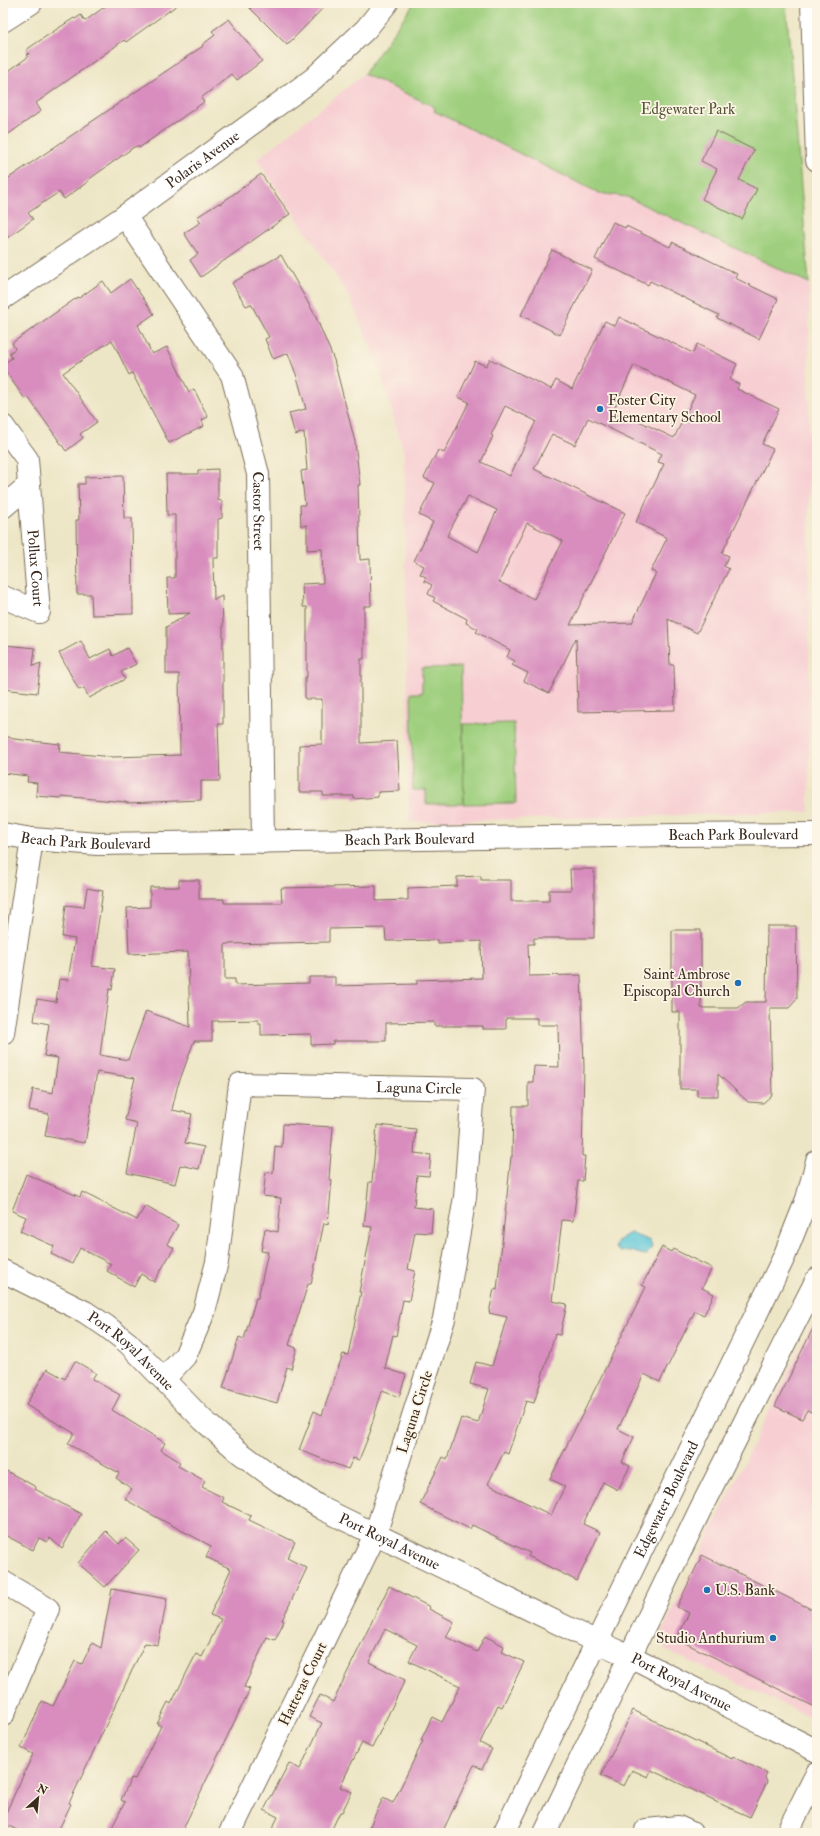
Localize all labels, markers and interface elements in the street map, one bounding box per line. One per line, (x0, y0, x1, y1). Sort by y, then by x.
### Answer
park label: Edgewater Park (641, 100, 735, 119)
street label: Polaris Avenue (162, 126, 243, 193)
place label: Foster City Elementary School (608, 391, 721, 427)
marker: Foster City Elementary School (595, 404, 605, 414)
street label: Castor Street (248, 471, 269, 551)
street label: Pollux Court (23, 529, 48, 607)
street label: Beach Park Boulevard (668, 825, 799, 845)
street label: Beach Park Boulevard (19, 828, 151, 854)
street label: Beach Park Boulevard (344, 829, 475, 850)
place label: Saint Ambrose Episcopal Church (623, 965, 730, 1002)
marker: Saint Ambrose Episcopal Church (733, 978, 743, 988)
street label: Laguna Circle (376, 1077, 462, 1098)
street label: Port Royal Avenue (84, 1307, 178, 1394)
street label: Laguna Circle (393, 1368, 437, 1456)
street label: Edgewater Boulevard (630, 1437, 703, 1561)
street label: Port Royal Avenue (336, 1509, 443, 1574)
place label: U.S. Bank (715, 1581, 775, 1600)
marker: U.S. Bank (702, 1585, 712, 1595)
place label: Studio Anthurium (656, 1629, 765, 1648)
marker: Studio Anthurium (768, 1633, 778, 1643)
street label: Hatteras Court (275, 1639, 332, 1729)
street label: Port Royal Avenue (628, 1649, 735, 1716)
north arrow (18, 1778, 58, 1818)
text: N (34, 1781, 51, 1798)

